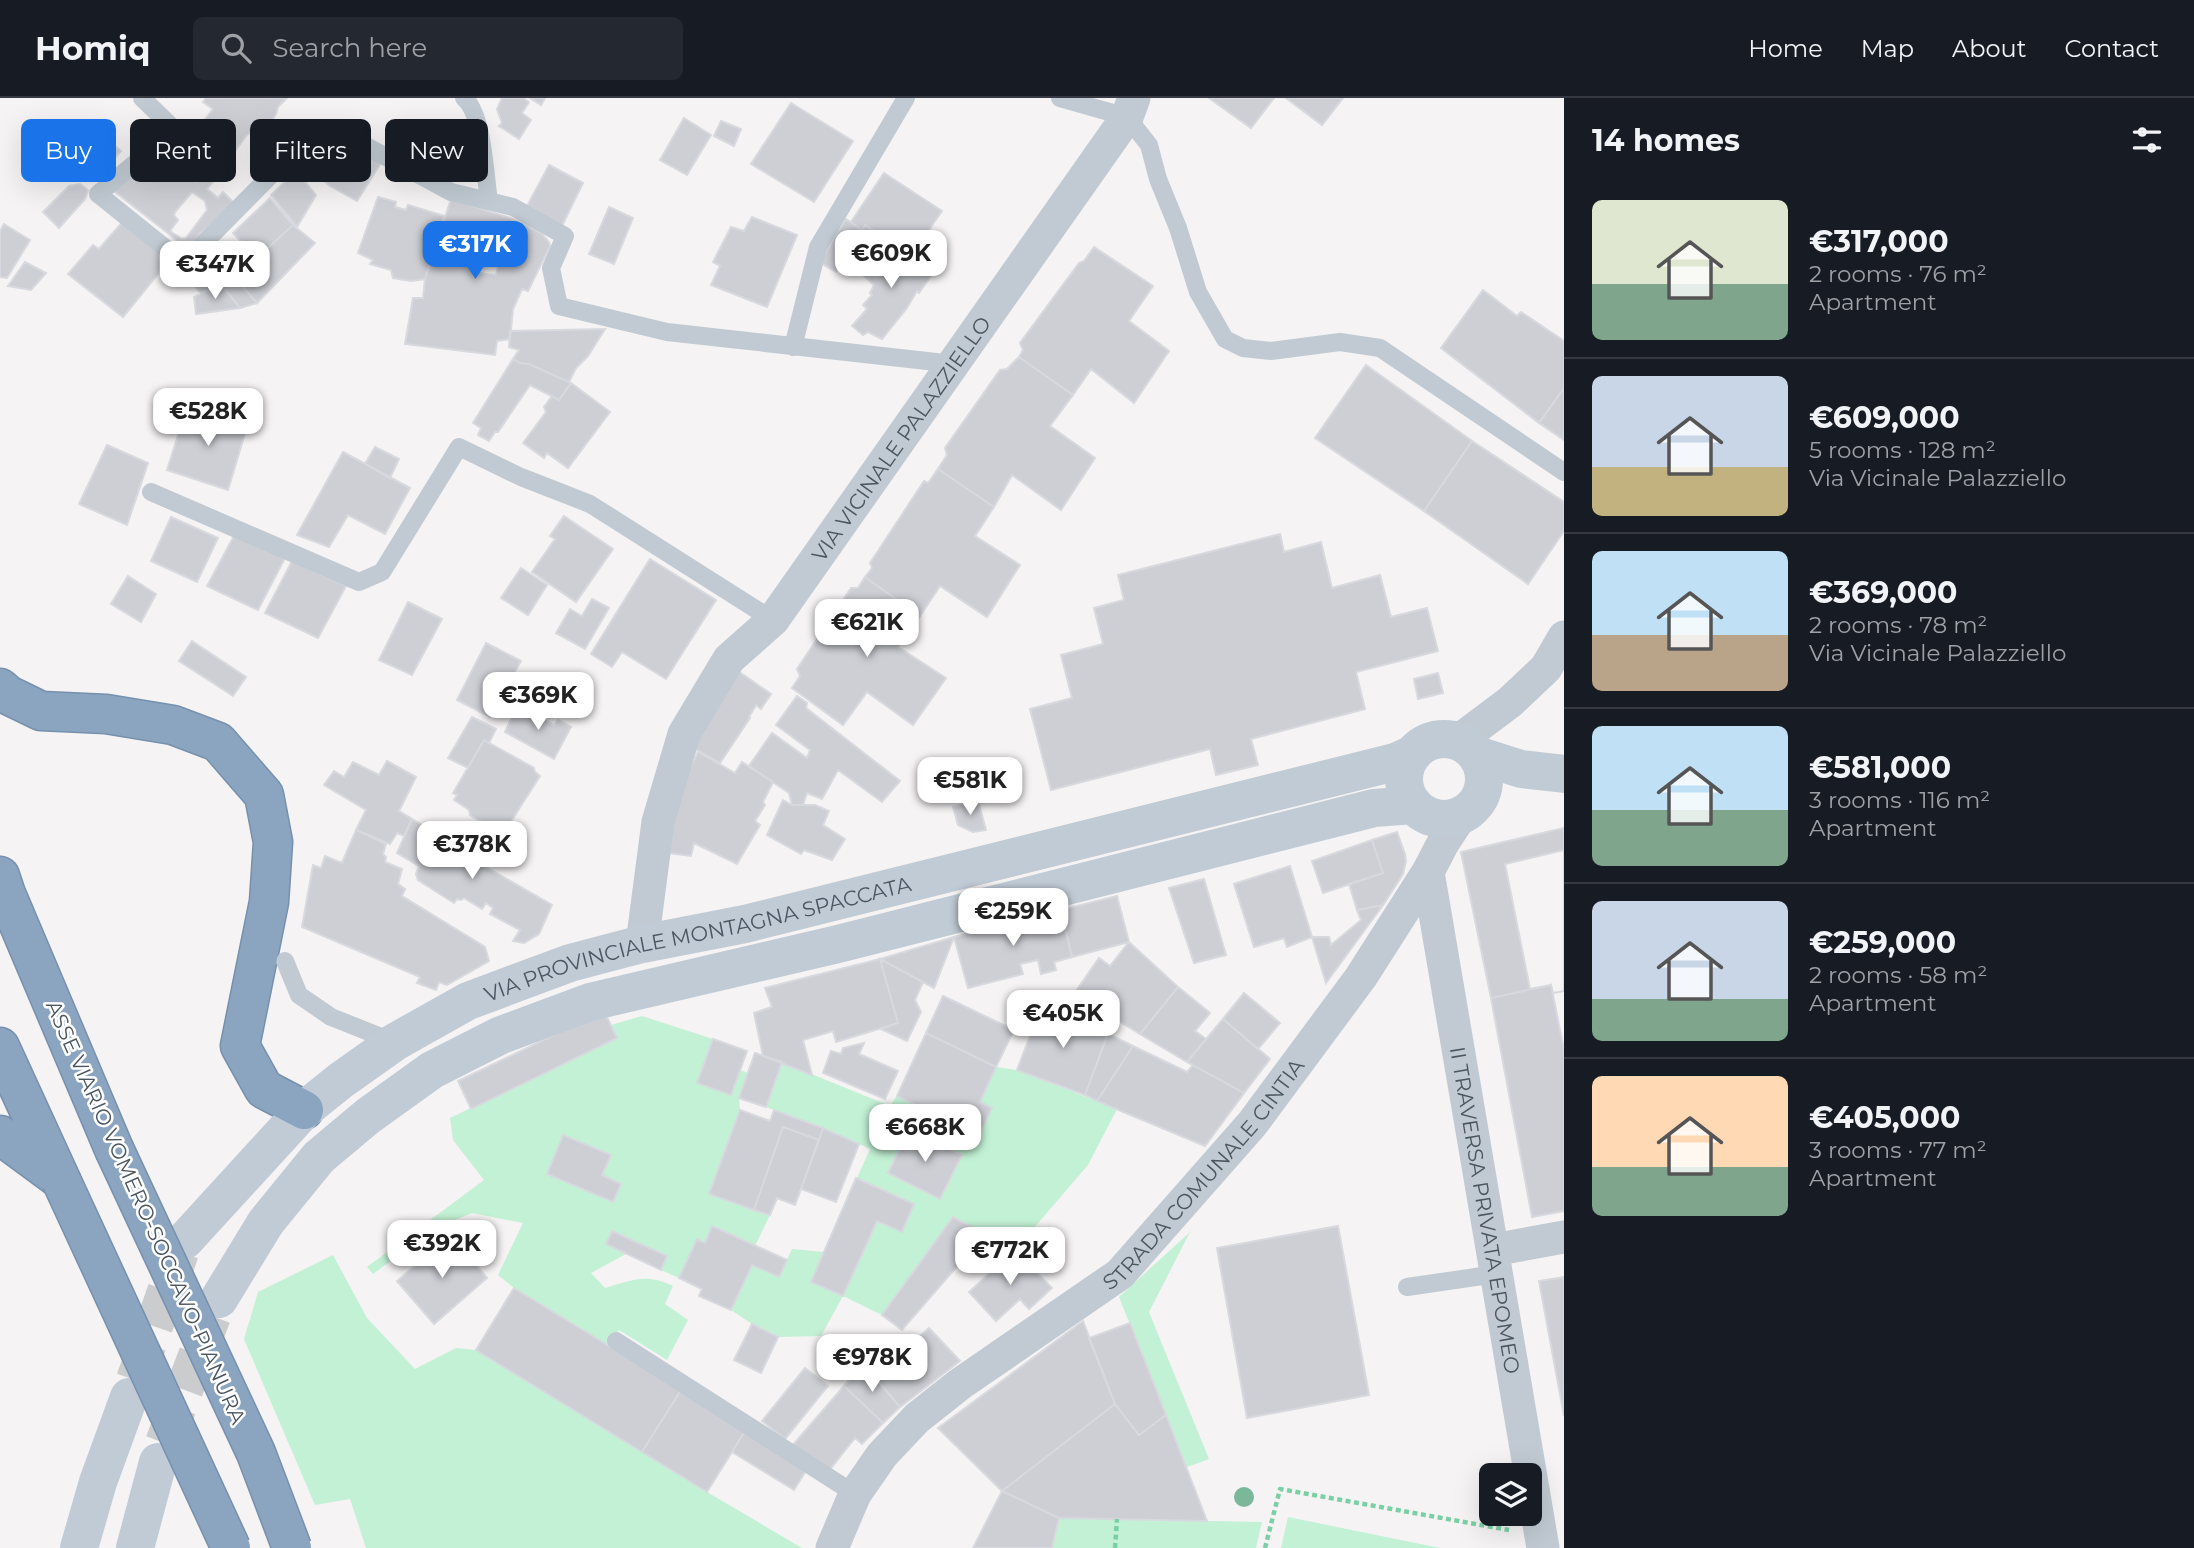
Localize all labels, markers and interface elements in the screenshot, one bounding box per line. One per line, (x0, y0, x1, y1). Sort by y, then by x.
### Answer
search box (193, 17, 683, 80)
text: Homiq (35, 28, 151, 68)
icon: search (217, 29, 255, 67)
text: Search here (273, 32, 427, 64)
text: Home (1748, 34, 1823, 63)
text: Map (1861, 34, 1914, 63)
text: About (1952, 34, 2026, 63)
text: Contact (2064, 34, 2159, 63)
chip: Buy (21, 119, 116, 182)
chip: Rent (130, 119, 236, 182)
chip: Filters (250, 119, 371, 182)
chip: New (385, 119, 488, 182)
icon: filters (2128, 121, 2166, 159)
text: 14 homes (1592, 122, 1740, 159)
pin: €317K (426, 222, 524, 281)
text: €317,000 (1809, 223, 1949, 260)
icon: home (1648, 228, 1732, 312)
text: €317K (439, 230, 511, 258)
pin: €609K (842, 230, 940, 290)
text: €609K (851, 239, 931, 267)
pin: €347K (166, 242, 264, 301)
text: €347K (176, 250, 254, 278)
text: 2 rooms · 76 m² (1809, 260, 1987, 288)
text: Apartment (1809, 288, 1937, 316)
street label: VIA VICINALE PALAZZIELLO (806, 311, 995, 566)
pin: €528K (159, 388, 257, 448)
text: €528K (169, 397, 247, 425)
text: €609,000 (1809, 399, 1960, 436)
icon: home (1648, 404, 1732, 488)
text: 5 rooms · 128 m² (1809, 436, 1996, 464)
text: Via Vicinale Palazziello (1809, 464, 2066, 492)
text: €369,000 (1809, 574, 1958, 611)
icon: home (1648, 579, 1732, 663)
pin: €621K (818, 600, 916, 659)
text: €621K (831, 608, 903, 636)
text: 2 rooms · 78 m² (1809, 611, 1987, 639)
text: Via Vicinale Palazziello (1809, 639, 2066, 667)
pin: €369K (489, 672, 587, 732)
text: €369K (499, 681, 577, 709)
text: €581,000 (1809, 749, 1951, 786)
icon: home (1648, 754, 1732, 838)
pin: €581K (921, 758, 1019, 817)
text: €581K (933, 766, 1007, 794)
text: 3 rooms · 116 m² (1809, 786, 1990, 814)
text: Apartment (1809, 814, 1937, 842)
pin: €378K (423, 822, 521, 881)
text: €378K (433, 830, 511, 858)
street label: VIA PROVINCIALE MONTAGNA SPACCATA (481, 870, 914, 1006)
pin: €259K (964, 888, 1062, 948)
text: €259K (974, 897, 1052, 925)
text: €259,000 (1809, 924, 1956, 961)
icon: home (1648, 929, 1732, 1013)
text: 2 rooms · 58 m² (1809, 961, 1987, 989)
text: Apartment (1809, 989, 1937, 1017)
pin: €405K (1014, 990, 1112, 1050)
street label: ASSE VIARIO VOMERO-SOCCAVO-PIANURA (41, 996, 252, 1429)
text: €405K (1023, 999, 1103, 1027)
street label: II TRAVERSA PRIVATA EPOMEO (1445, 1045, 1526, 1376)
street label: STRADA COMUNALE CINTIA (1098, 1053, 1309, 1295)
text: €405,000 (1809, 1099, 1960, 1136)
pin: €668K (876, 1104, 974, 1164)
icon: home (1648, 1104, 1732, 1188)
text: €668K (885, 1113, 965, 1141)
text: 3 rooms · 77 m² (1809, 1136, 1987, 1164)
text: Apartment (1809, 1164, 1937, 1192)
pin: €392K (393, 1220, 491, 1280)
pin: €772K (961, 1228, 1059, 1287)
text: €392K (403, 1229, 481, 1257)
text: €772K (971, 1236, 1049, 1264)
pin: €978K (823, 1334, 921, 1394)
text: €978K (832, 1343, 912, 1371)
map controls (1479, 1463, 1542, 1526)
button: layers (1479, 1463, 1542, 1526)

